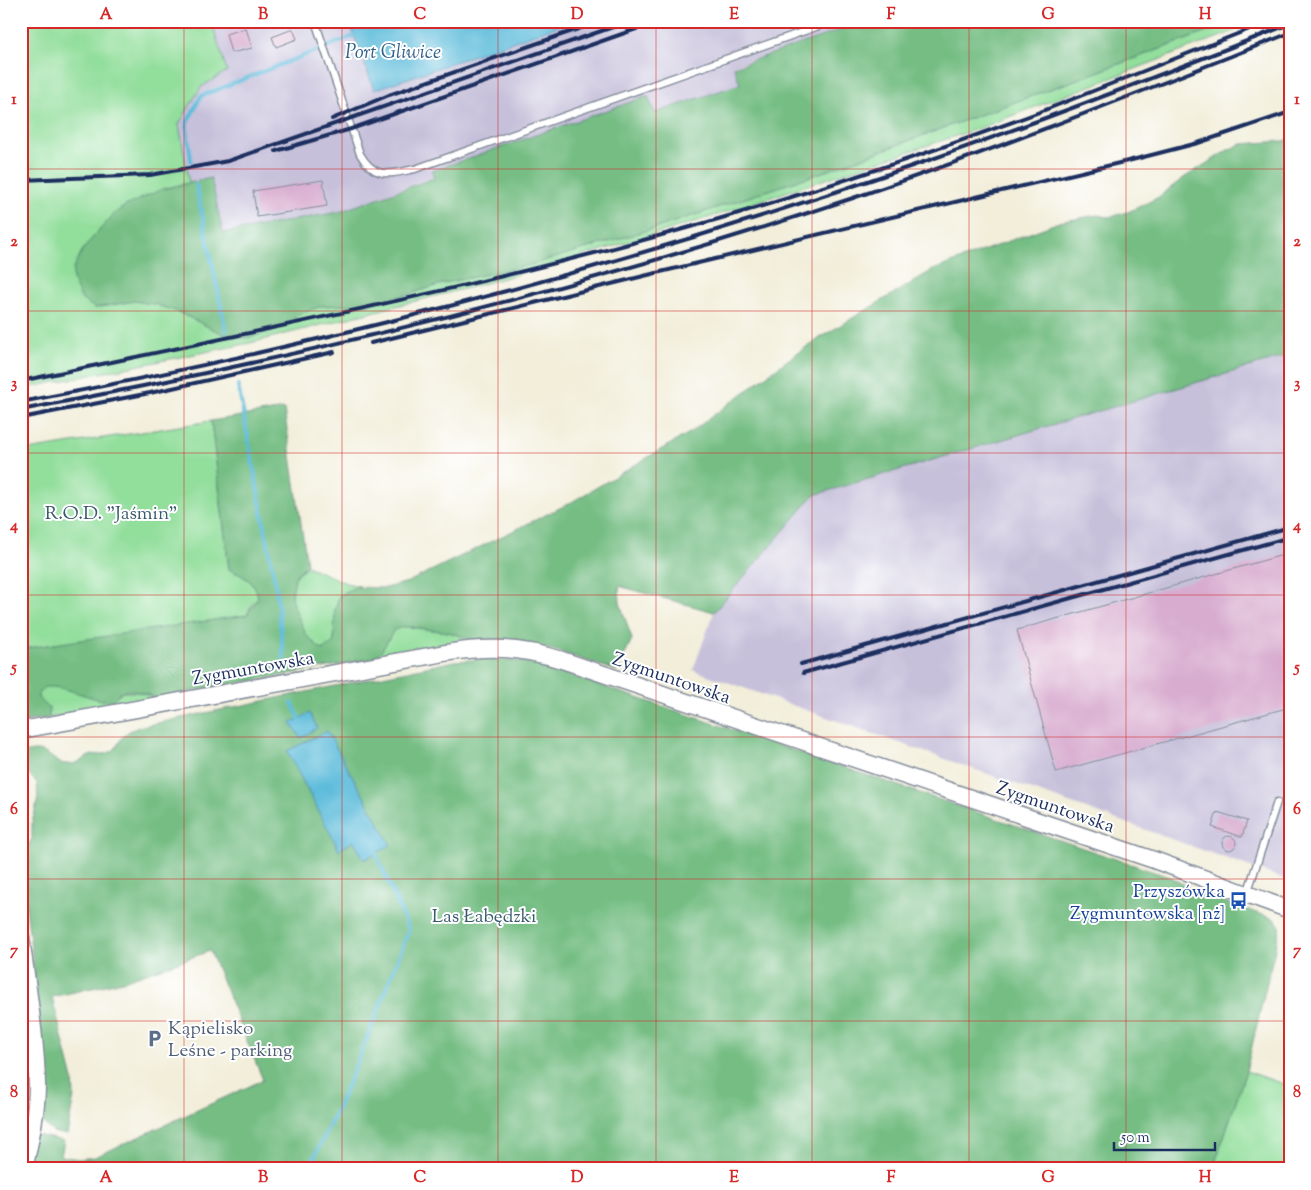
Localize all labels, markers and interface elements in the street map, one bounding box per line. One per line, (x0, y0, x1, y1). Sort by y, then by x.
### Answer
text: A (100, 4, 113, 27)
text: B (258, 4, 268, 27)
text: C (414, 4, 427, 27)
text: D (571, 4, 584, 27)
text: E (729, 4, 739, 27)
text: F (887, 4, 896, 27)
text: G (1041, 4, 1055, 27)
text: H (1199, 4, 1212, 27)
water label: Port Gliwice (345, 39, 441, 68)
text: 1 (11, 89, 17, 112)
text: 1 (1294, 89, 1300, 112)
text: 2 (10, 231, 18, 254)
text: 2 (1293, 231, 1301, 254)
text: 3 (11, 373, 18, 396)
text: 3 (1294, 373, 1301, 396)
park label: R.O.D. "Jaśmin" (45, 501, 177, 528)
text: 4 (9, 515, 18, 538)
text: 4 (1292, 515, 1301, 538)
street label: Zygmuntowska (190, 645, 317, 693)
street label: Zygmuntowska (608, 647, 734, 712)
text: 5 (9, 657, 17, 680)
text: 5 (1292, 657, 1300, 680)
street label: Zygmuntowska (992, 776, 1118, 841)
text: 6 (10, 799, 18, 822)
text: 6 (1293, 799, 1301, 822)
place label: Przyszówka Zygmuntowska [nż] (1070, 879, 1225, 928)
bus stop icon: Przyszówka Zygmuntowska [nż] (1229, 891, 1249, 911)
park label: Las Łabędzki (432, 904, 536, 931)
text: 7 (10, 940, 19, 963)
text: 7 (1293, 940, 1302, 963)
place label: Kąpielisko Leśne - parking (168, 1016, 292, 1065)
parking icon: Kąpielisko Leśne - parking (144, 1028, 164, 1048)
text: 8 (10, 1082, 18, 1105)
text: 8 (1293, 1082, 1301, 1105)
scale bar (1114, 1120, 1215, 1152)
text: 50 m (1120, 1128, 1150, 1149)
text: A (100, 1167, 113, 1190)
text: B (258, 1167, 268, 1190)
text: C (414, 1167, 427, 1190)
text: D (571, 1167, 584, 1190)
text: E (729, 1167, 739, 1190)
text: F (887, 1167, 896, 1190)
text: G (1041, 1167, 1055, 1190)
text: H (1199, 1167, 1212, 1190)

